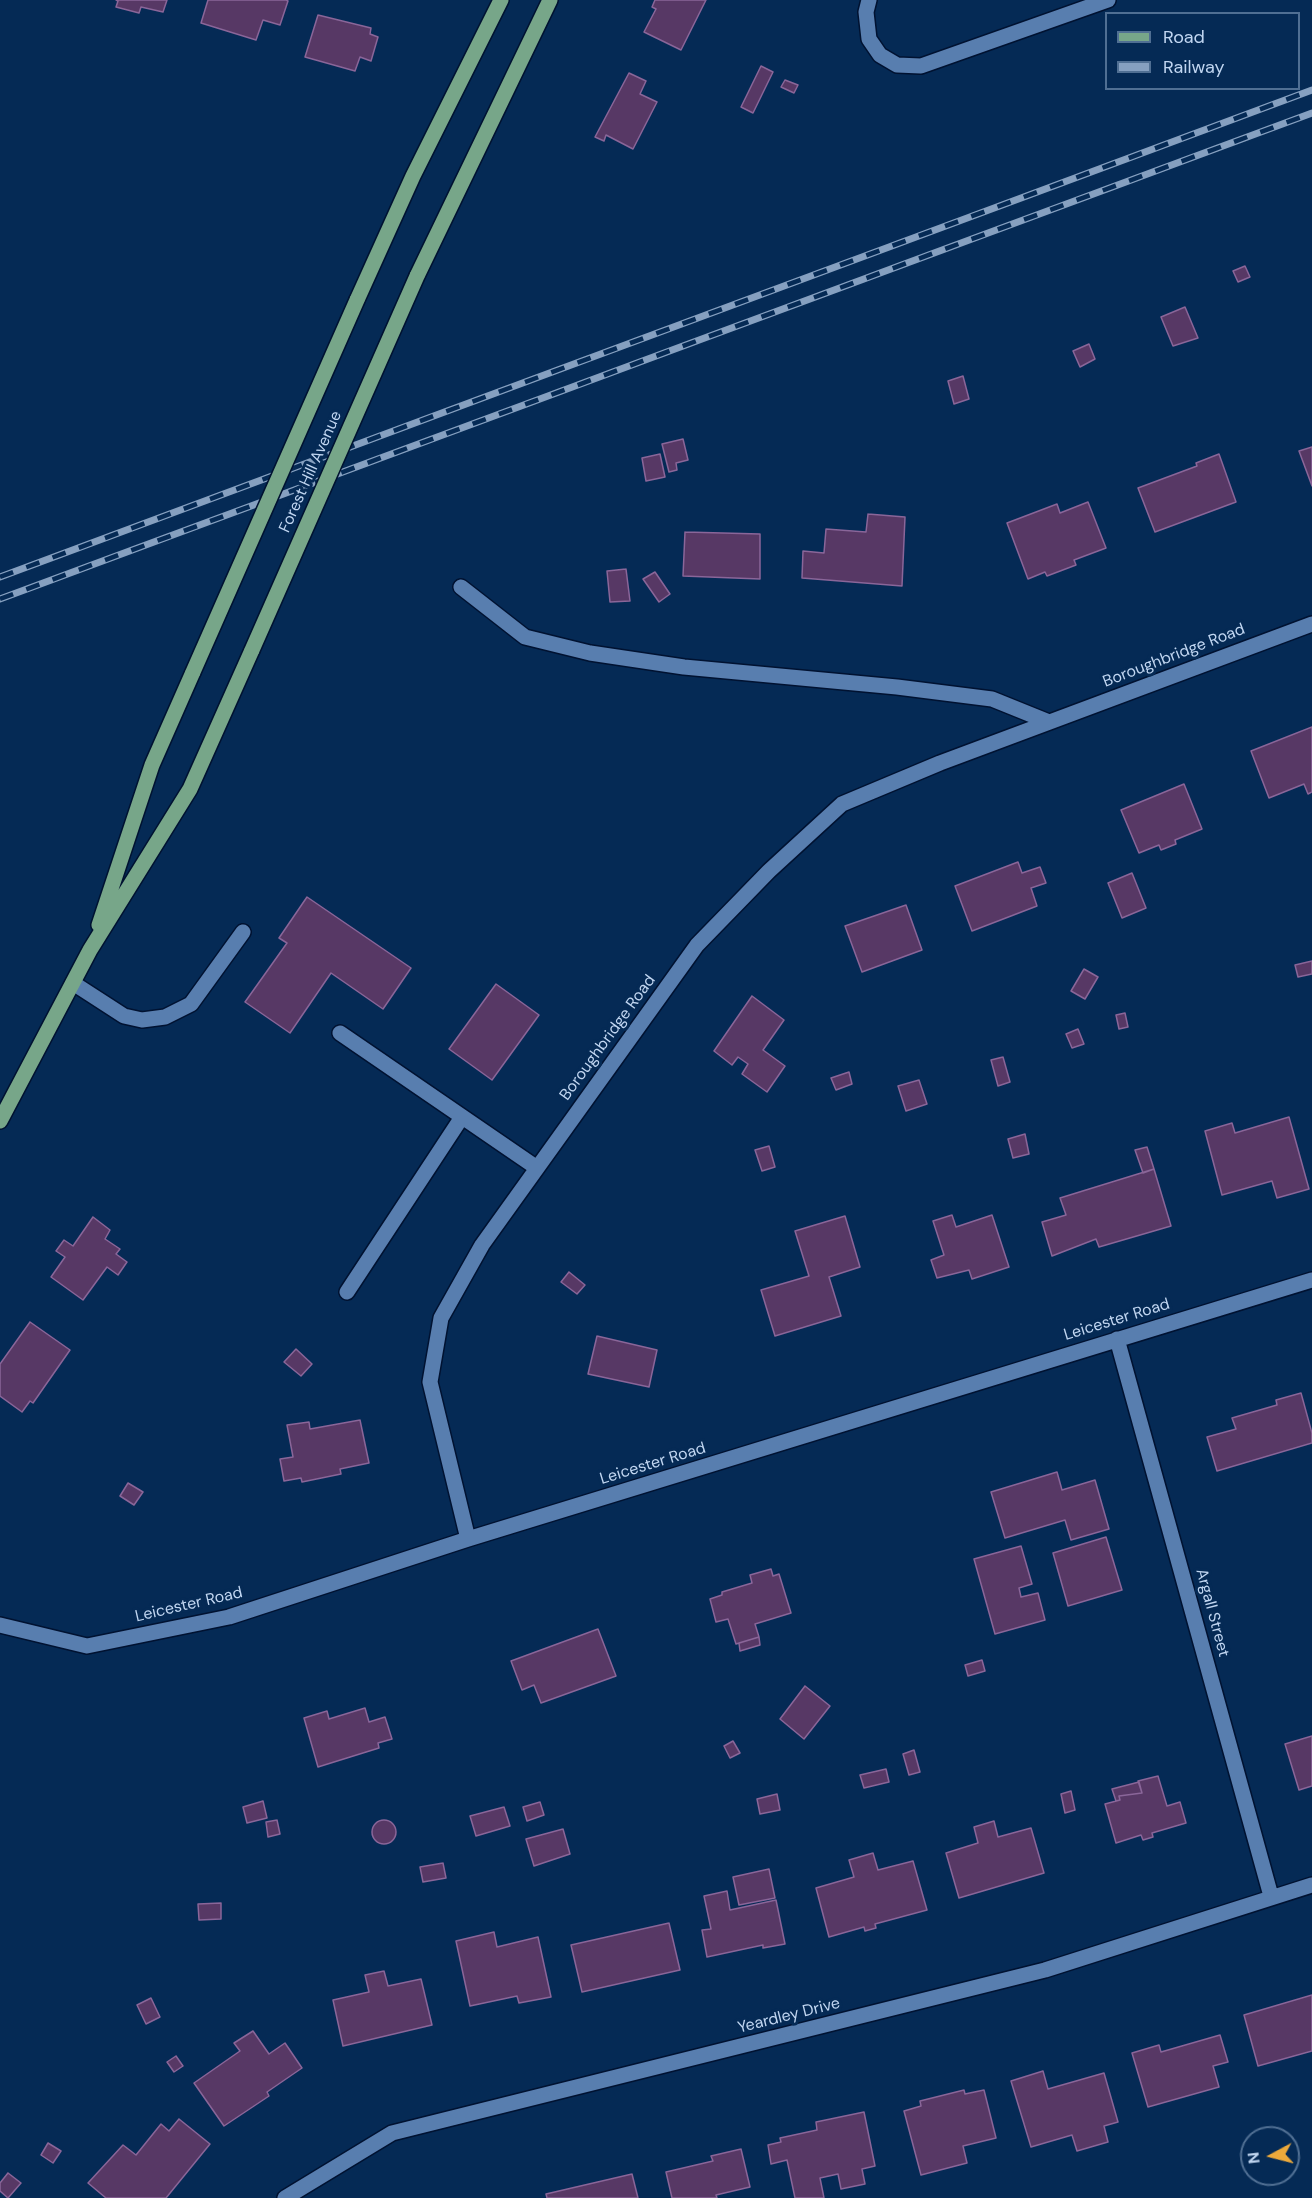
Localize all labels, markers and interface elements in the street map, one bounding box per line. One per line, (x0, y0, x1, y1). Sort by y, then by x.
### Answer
legend (1105, 12, 1300, 90)
text: Road (1163, 25, 1205, 49)
text: Railway (1163, 55, 1225, 79)
street label: Forest Hill Avenue (276, 408, 346, 536)
street label: Boroughbridge Road (1100, 620, 1248, 692)
street label: Boroughbridge Road (556, 971, 660, 1105)
street label: Leicester Road (1062, 1295, 1172, 1345)
street label: Leicester Road (598, 1439, 708, 1489)
street label: Argall Street (1191, 1567, 1233, 1659)
street label: Leicester Road (133, 1583, 245, 1627)
street label: Yeardley Drive (736, 1994, 842, 2038)
north arrow (1240, 2126, 1300, 2186)
text: N (1242, 2151, 1265, 2165)

